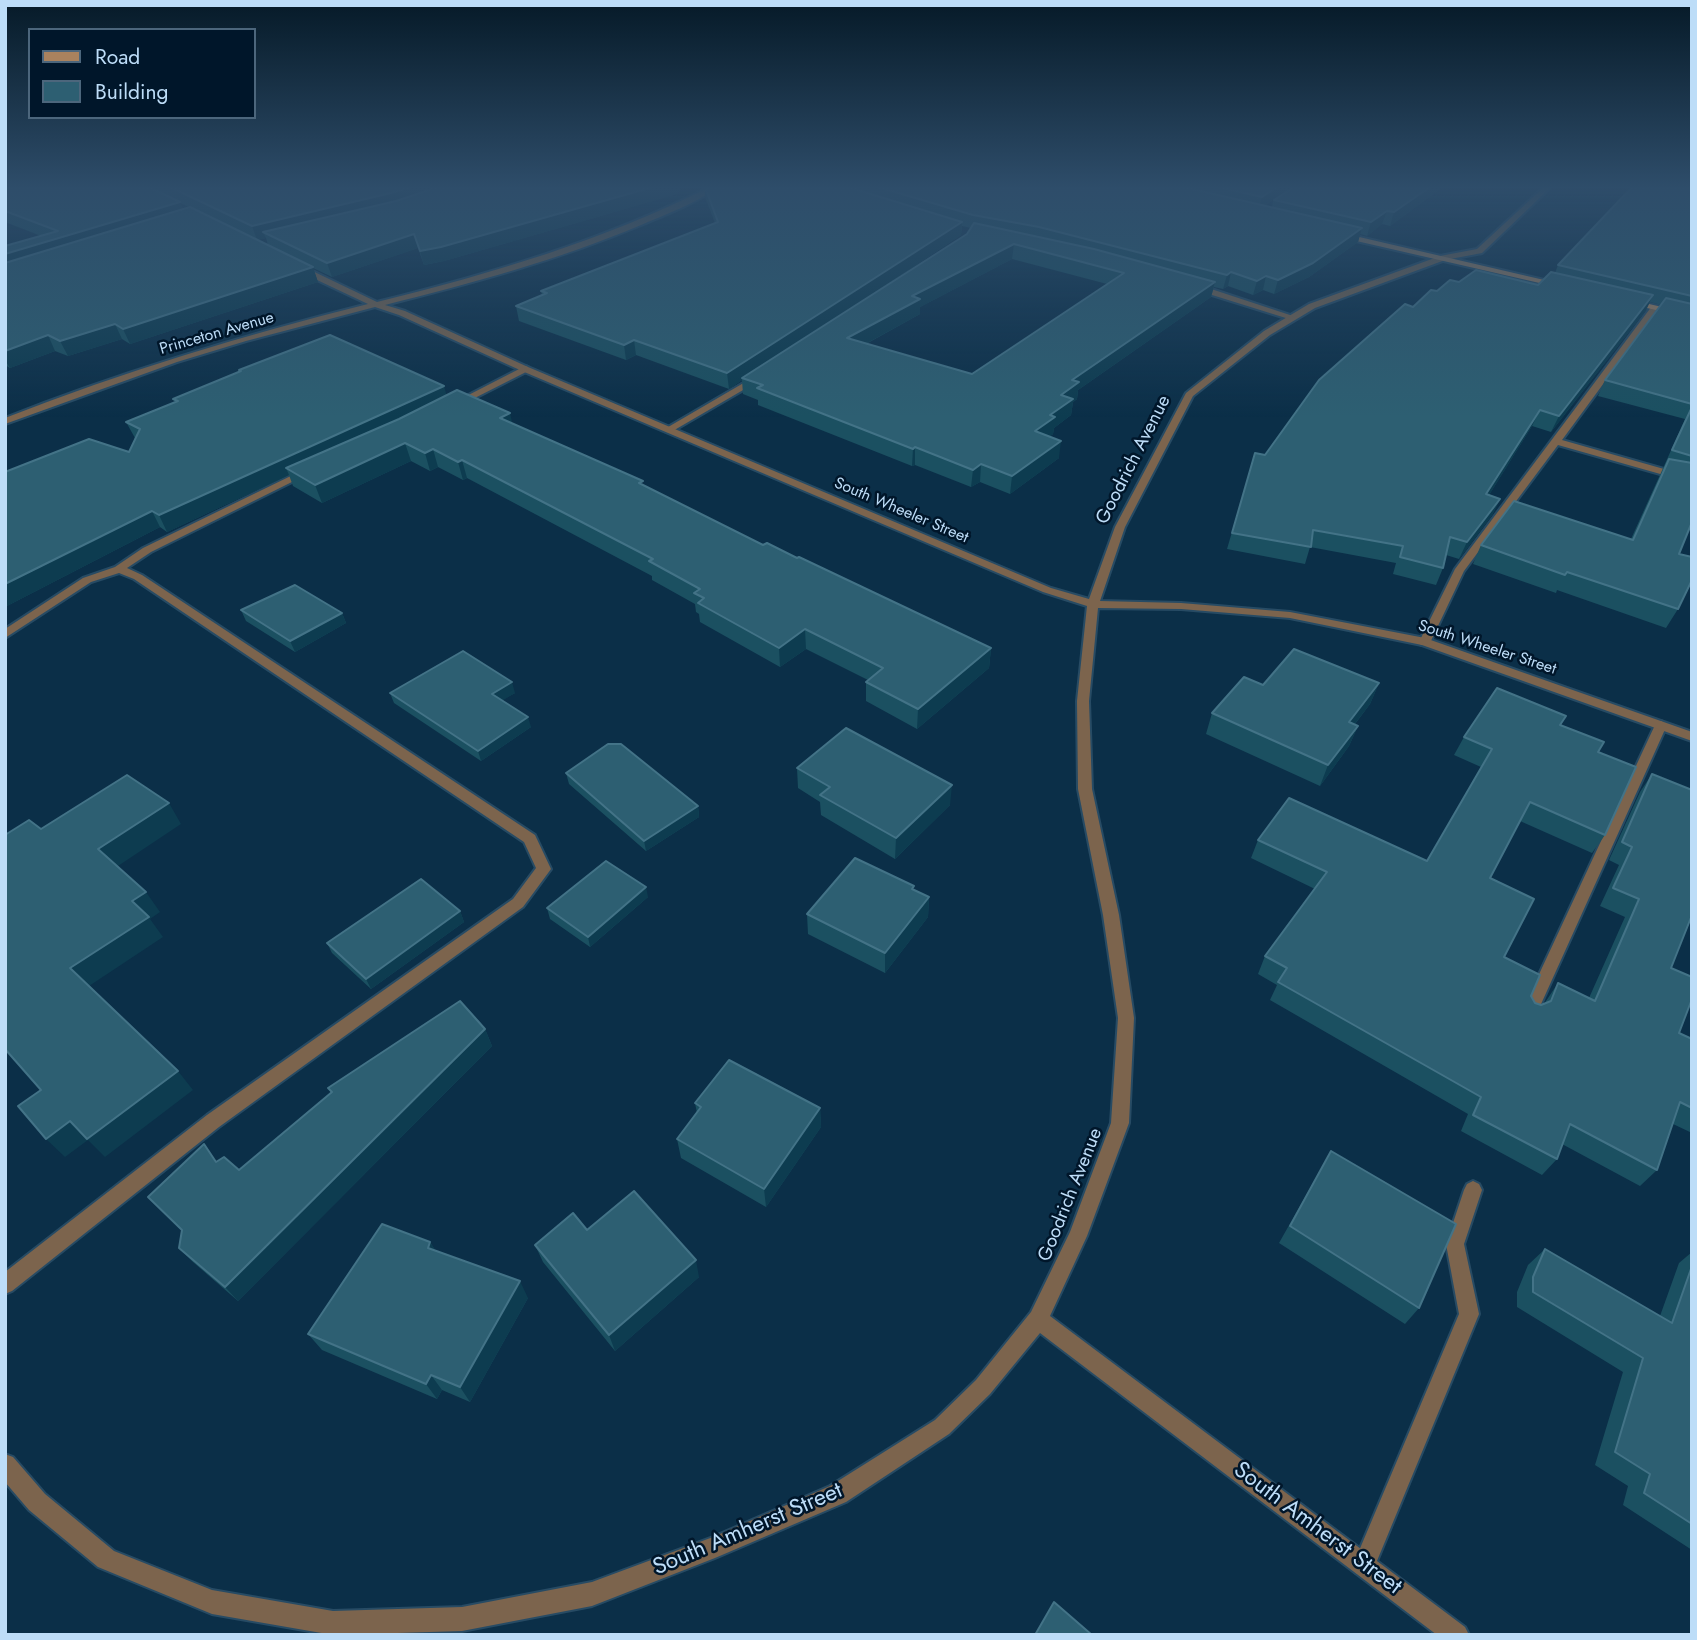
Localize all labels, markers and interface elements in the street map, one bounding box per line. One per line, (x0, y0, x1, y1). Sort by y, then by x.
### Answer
legend (28, 28, 256, 119)
text: Road (95, 42, 140, 72)
text: Building (95, 77, 168, 107)
street label: Princeton Avenue (158, 309, 276, 359)
street label: Goodrich Avenue (1092, 392, 1176, 528)
street label: South Wheeler Street (831, 474, 971, 548)
street label: South Wheeler Street (1416, 617, 1558, 679)
street label: Goodrich Avenue (1034, 1125, 1108, 1265)
street label: South Amherst Street (1228, 1457, 1406, 1601)
street label: South Amherst Street (649, 1478, 847, 1582)

